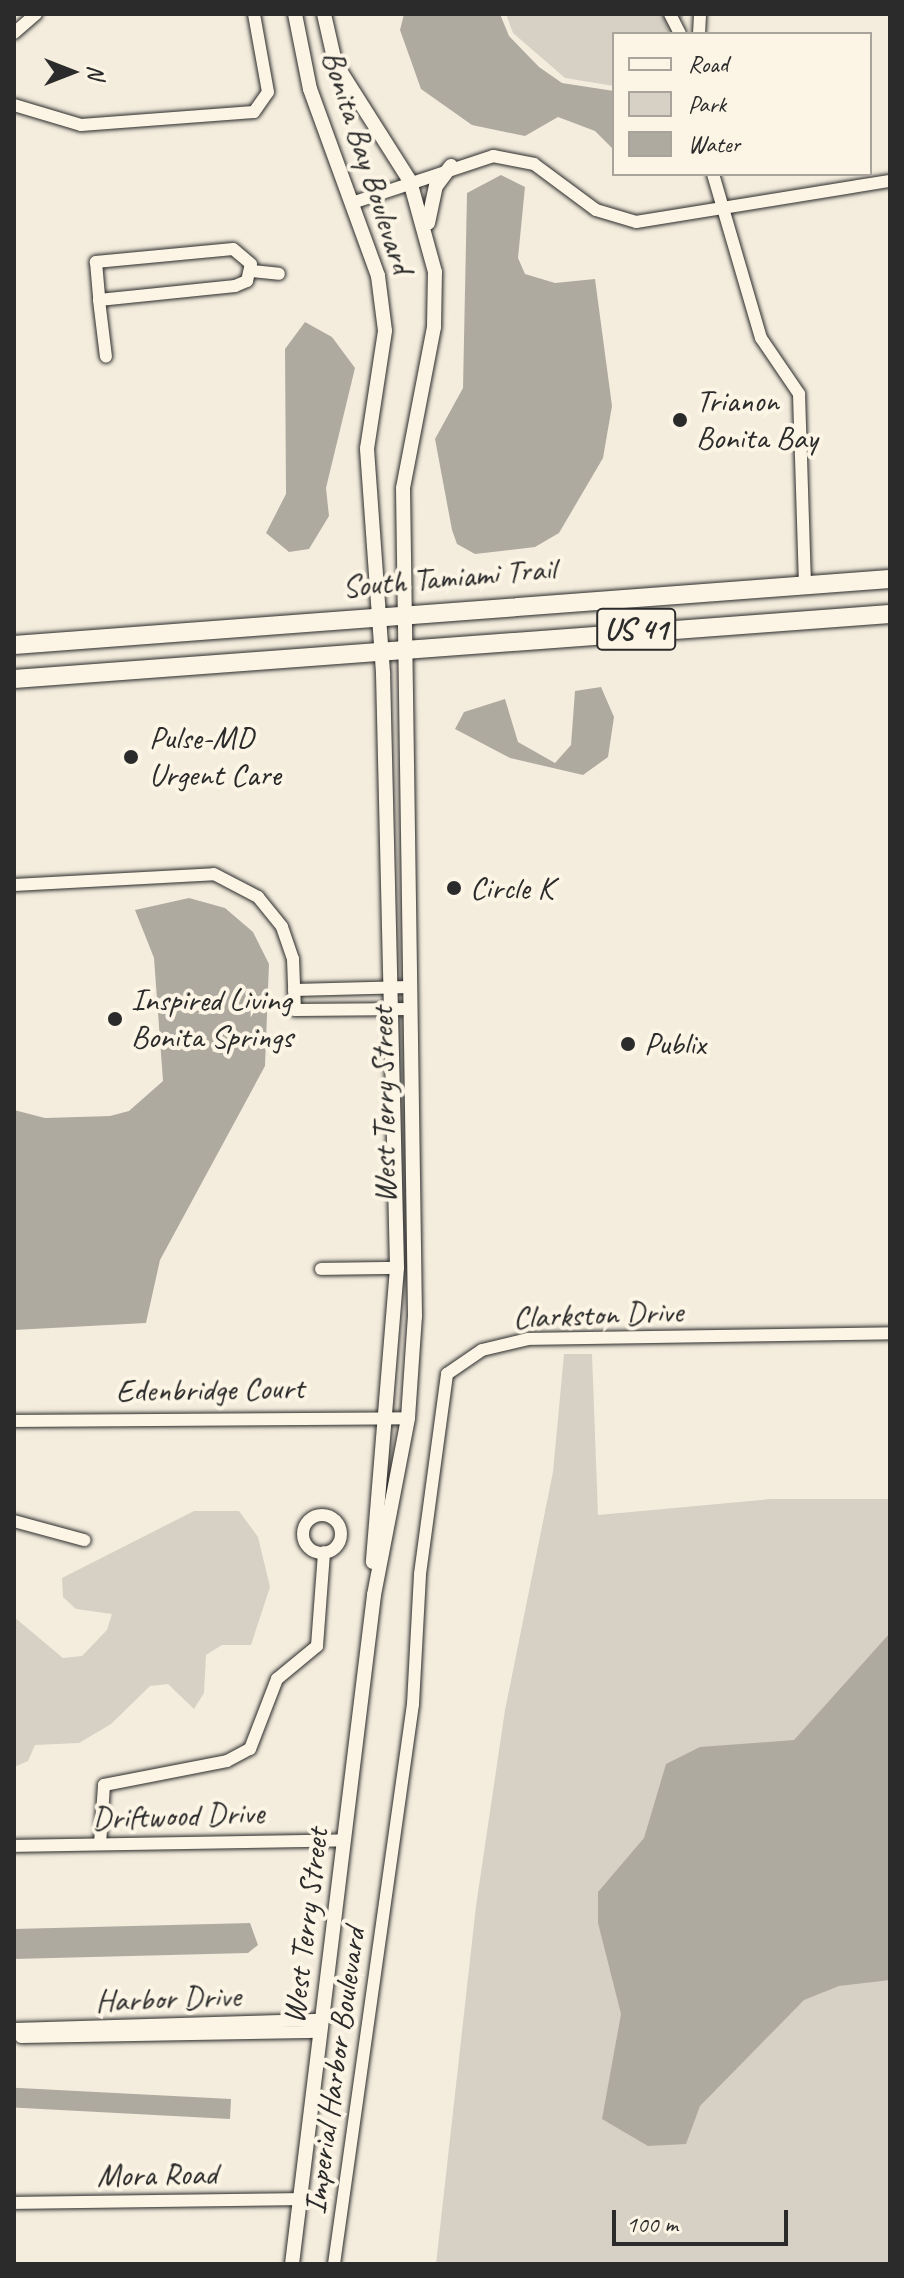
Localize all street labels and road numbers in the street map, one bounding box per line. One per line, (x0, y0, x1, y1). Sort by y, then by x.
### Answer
street label: Bonita Bay Boulevard (313, 45, 421, 279)
street label: South Tamiami Trail (340, 549, 558, 607)
road number: US 41 (596, 603, 676, 655)
street label: West Terry Street (363, 1006, 405, 1204)
street label: Clarkston Drive (512, 1293, 684, 1337)
street label: Edenbridge Court (116, 1369, 304, 1411)
street label: Driftwood Drive (91, 1794, 265, 1838)
street label: West Terry Street (275, 1826, 337, 2026)
street label: Imperial Harbor Boulevard (296, 1925, 374, 2217)
street label: Harbor Drive (95, 1977, 241, 2021)
street label: Mora Road (97, 2155, 217, 2195)

